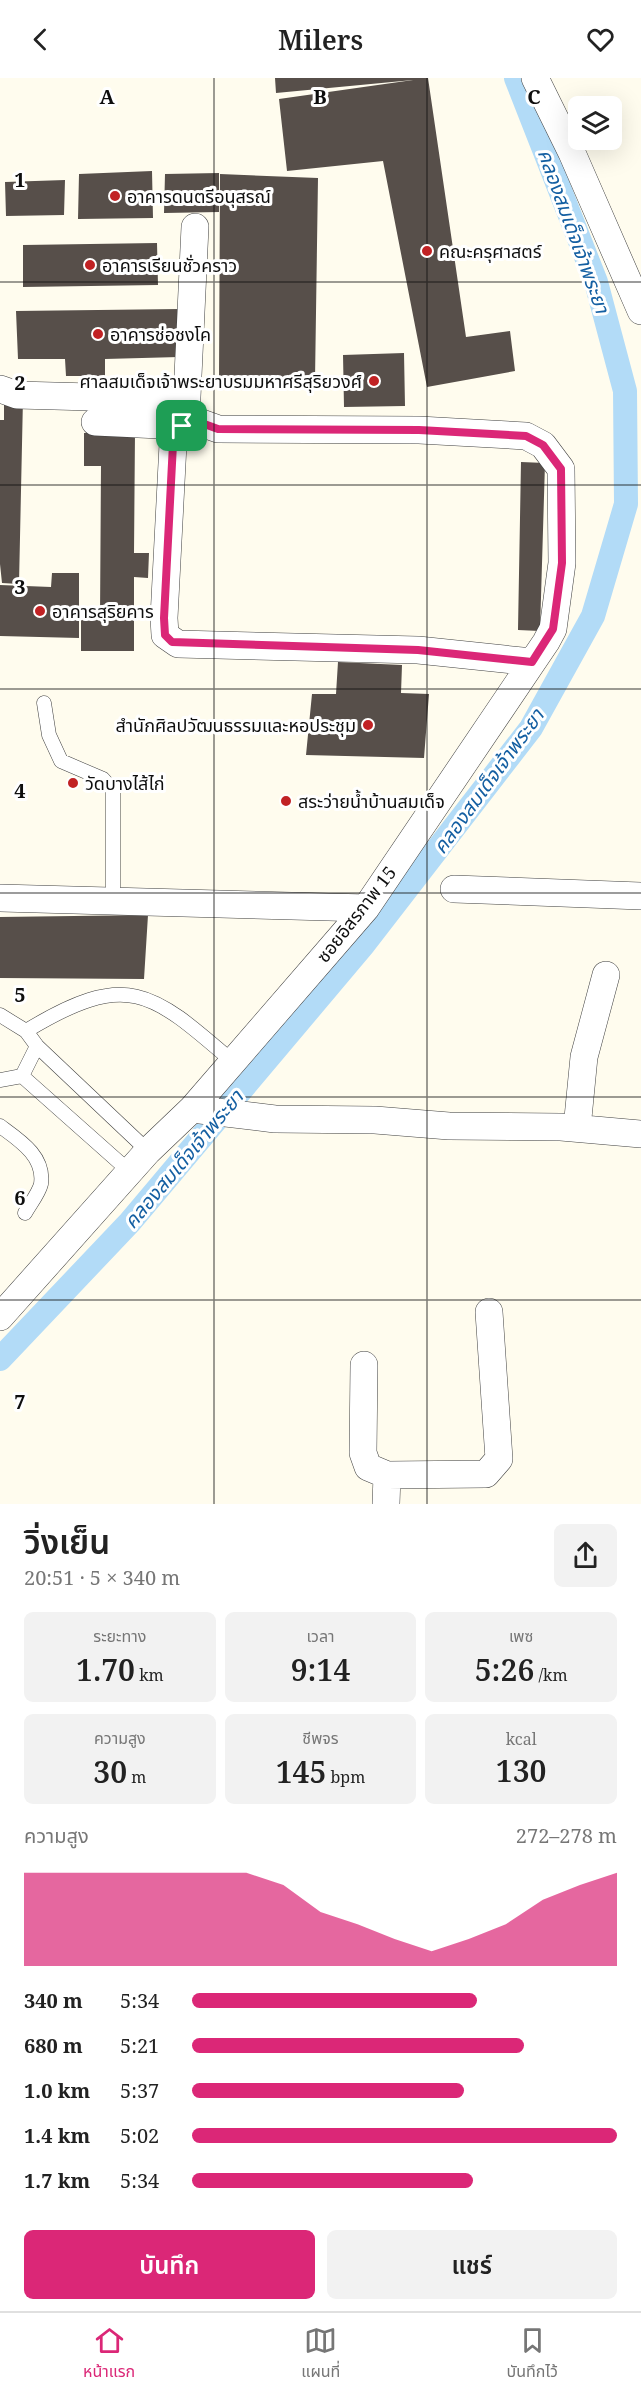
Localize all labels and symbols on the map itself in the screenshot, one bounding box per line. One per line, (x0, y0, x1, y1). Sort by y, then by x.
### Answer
text: A (99, 83, 115, 110)
text: B (313, 83, 327, 110)
text: C (527, 83, 541, 110)
water label: คลองสมเด็จเจ้าพระยา (532, 145, 617, 318)
text: 1 (14, 166, 26, 193)
place label: อาคารดนตรีอนุสรณ์ (127, 184, 271, 208)
marker: อาคารดนตรีอนุสรณ์ (108, 189, 122, 203)
place label: คณะครุศาสตร์ (439, 239, 542, 263)
marker: คณะครุศาสตร์ (420, 244, 434, 258)
place label: อาคารเรียนชั่วคราว (102, 253, 237, 277)
marker: อาคารเรียนชั่วคราว (83, 258, 97, 272)
place label: อาคารช่อชงโค (110, 322, 211, 346)
marker: อาคารช่อชงโค (91, 327, 105, 341)
text: 2 (14, 369, 26, 396)
place label: ศาลสมเด็จเจ้าพระยาบรมมหาศรีสุริยวงศ์ (80, 369, 362, 393)
marker: ศาลสมเด็จเจ้าพระยาบรมมหาศรีสุริยวงศ์ (367, 374, 381, 388)
pin (156, 400, 207, 451)
text: 3 (14, 573, 26, 600)
place label: อาคารสุริยคาร (52, 599, 154, 623)
marker: อาคารสุริยคาร (33, 604, 47, 618)
water label: คลองสมเด็จเจ้าพระยา (426, 702, 550, 859)
place label: สำนักศิลปวัฒนธรรมและหอประชุม (116, 713, 356, 737)
marker: สำนักศิลปวัฒนธรรมและหอประชุม (361, 718, 375, 732)
place label: วัดบางไส้ไก่ (85, 771, 165, 795)
marker: วัดบางไส้ไก่ (66, 776, 80, 790)
text: 4 (14, 777, 26, 804)
place label: สระว่ายน้ำบ้านสมเด็จ (298, 789, 445, 813)
marker: สระว่ายน้ำบ้านสมเด็จ (279, 794, 293, 808)
street label: ซอยอิสรภาพ 15 (311, 861, 401, 967)
text: 5 (14, 981, 26, 1008)
water label: คลองสมเด็จเจ้าพระยา (117, 1083, 249, 1234)
text: 6 (14, 1184, 26, 1211)
text: 7 (14, 1388, 26, 1415)

